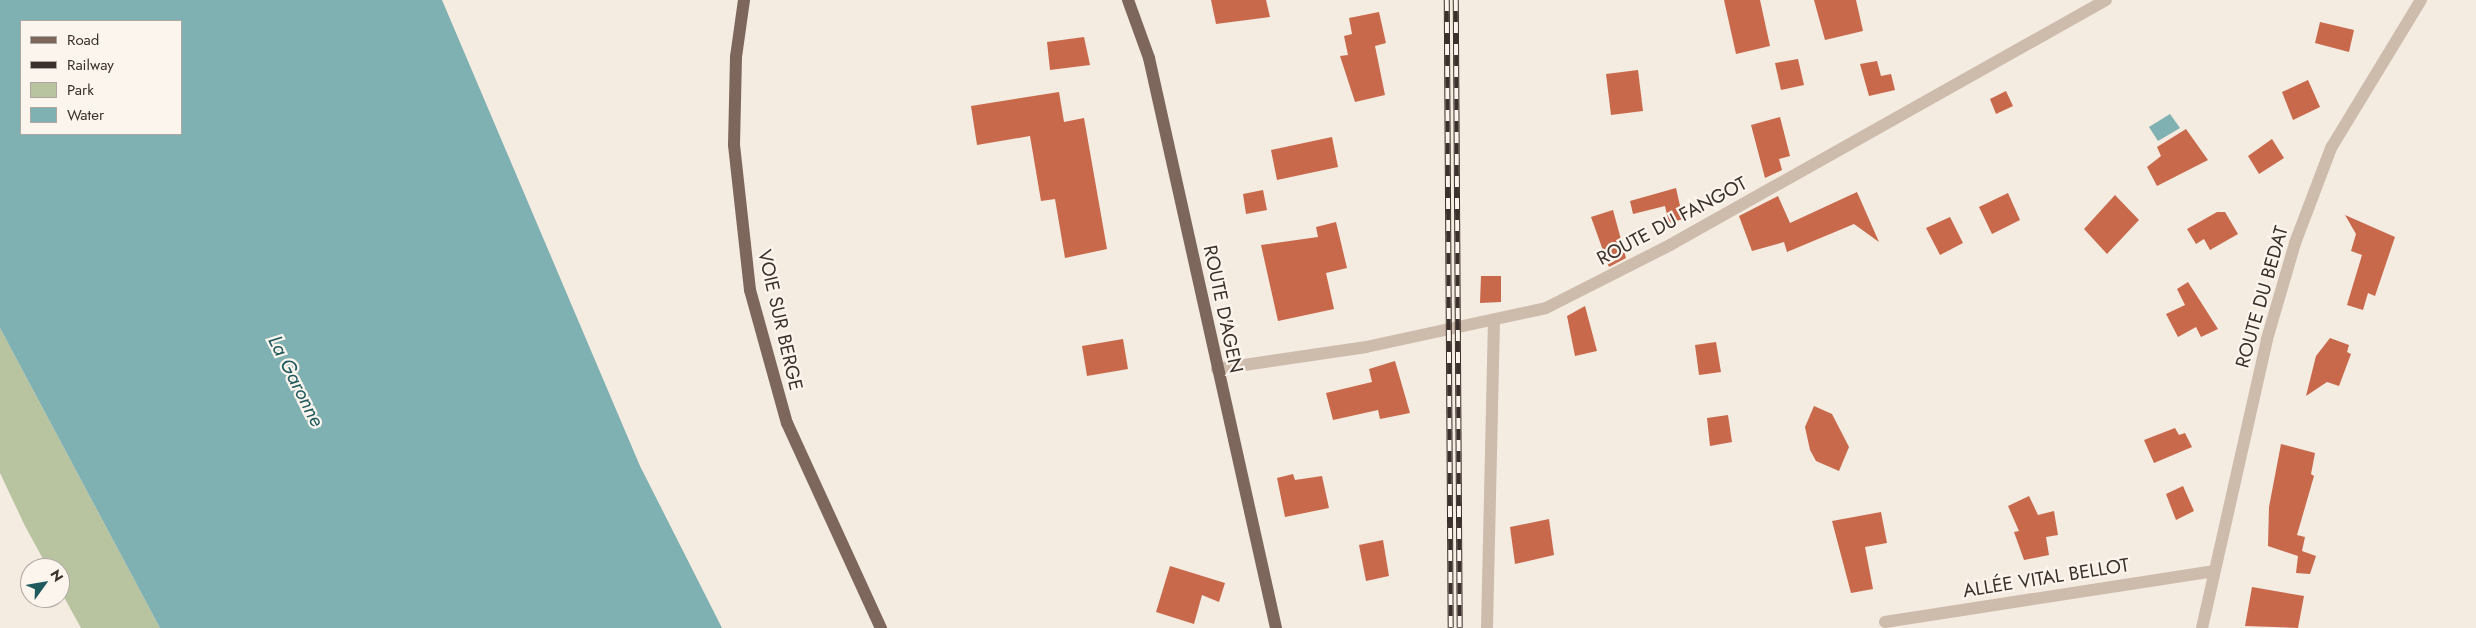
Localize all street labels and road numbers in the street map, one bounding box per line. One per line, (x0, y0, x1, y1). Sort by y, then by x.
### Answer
street label: ROUTE DU FANGOT (1593, 172, 1751, 270)
street label: ROUTE DU BEDAT (2231, 223, 2293, 371)
street label: ROUTE D'AGEN (1198, 243, 1248, 375)
street label: VOIE SUR BERGE (753, 247, 807, 393)
street label: ALLÉE VITAL BELLOT (1961, 554, 2131, 602)

